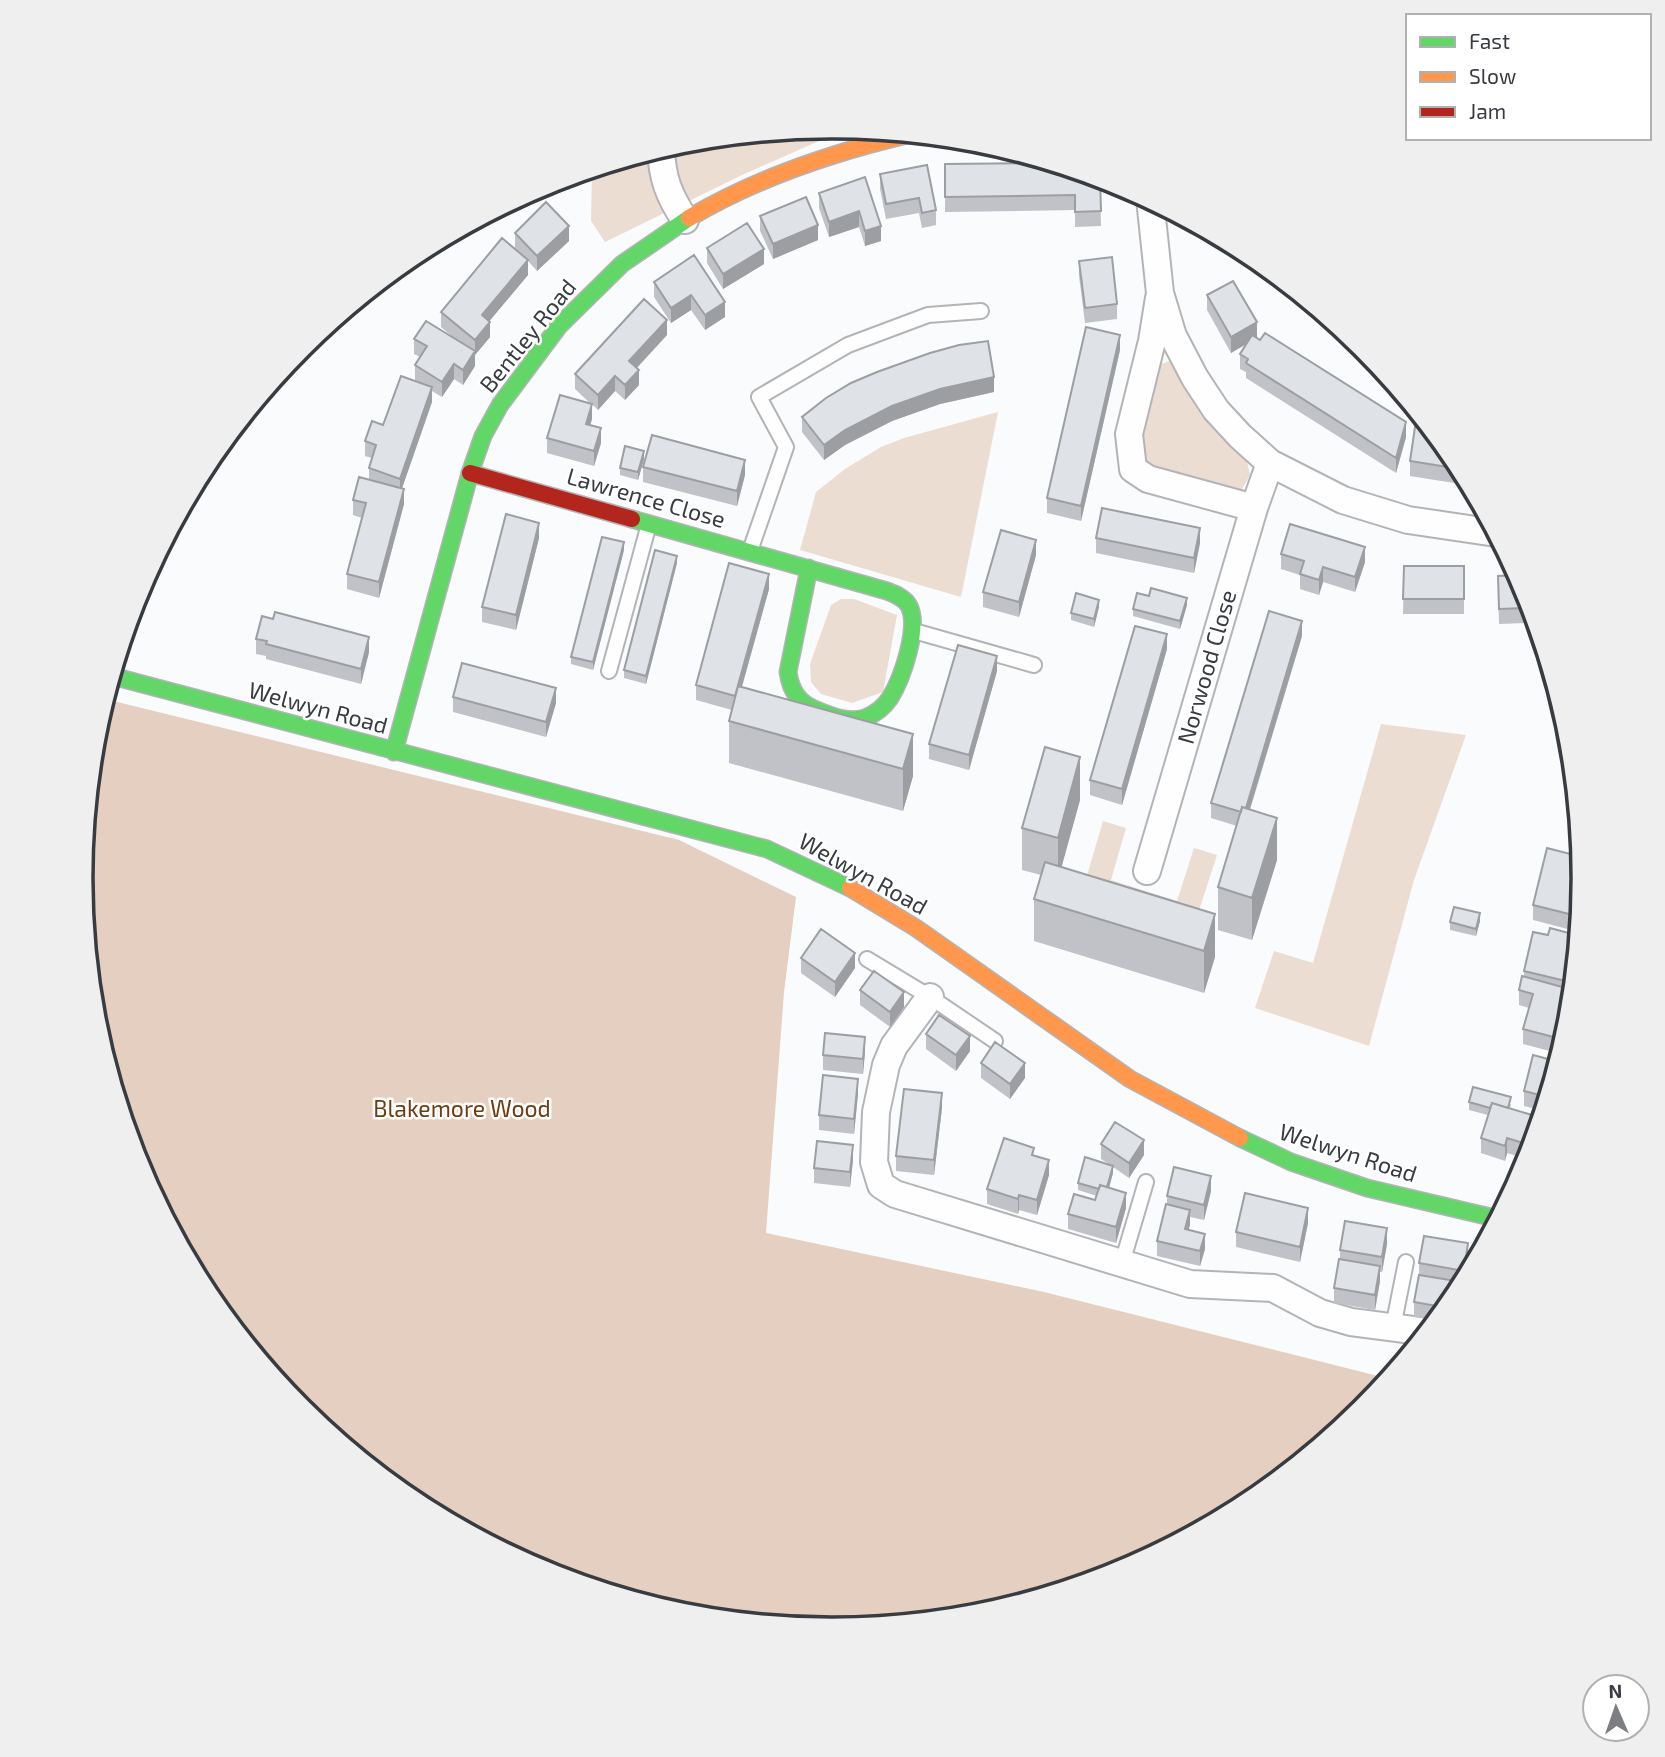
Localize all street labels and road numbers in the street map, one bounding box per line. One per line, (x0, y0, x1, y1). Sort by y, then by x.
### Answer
street label: Bentley Road (473, 273, 581, 398)
street label: Lawrence Close (564, 461, 729, 533)
street label: Norwood Close (1171, 587, 1241, 747)
street label: Welwyn Road (246, 675, 391, 739)
street label: Welwyn Road (794, 826, 933, 920)
street label: Welwyn Road (1276, 1117, 1421, 1187)

